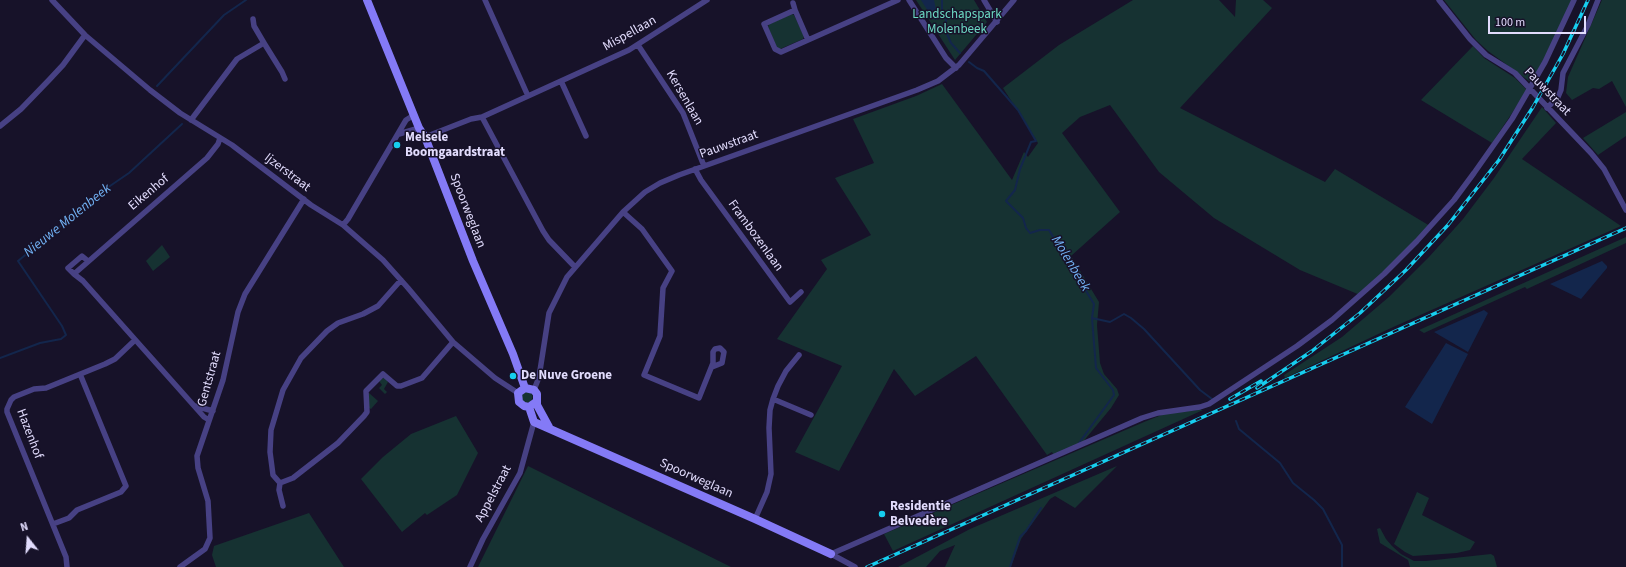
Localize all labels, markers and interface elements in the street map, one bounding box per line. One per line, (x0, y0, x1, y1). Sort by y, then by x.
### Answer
park label: Landschapspark Molenbeek (912, 7, 1002, 38)
scale bar (1490, 8, 1588, 34)
street label: Mispellaan (601, 13, 659, 55)
text: 100 m (1495, 14, 1525, 31)
street label: Pauwstraat (1520, 65, 1574, 119)
street label: Kersenlaan (662, 68, 706, 128)
street label: Pauwstraat (698, 127, 760, 163)
place label: Melsele Boomgaardstraat (405, 130, 505, 161)
marker: Melsele Boomgaardstraat (392, 140, 402, 150)
street label: Ijzerstraat (261, 151, 313, 195)
street label: Spoorweglaan (446, 171, 488, 251)
street label: Eikenhof (126, 172, 172, 214)
water label: Nieuwe Molenbeek (21, 181, 115, 261)
street label: Frambozenlaan (724, 197, 786, 275)
water label: Molenbeek (1047, 233, 1093, 295)
street label: Gentstraat (195, 349, 225, 409)
place label: De Nuve Groene (521, 368, 612, 384)
marker: De Nuve Groene (508, 371, 518, 381)
street label: Hazenhof (12, 407, 46, 461)
street label: Spoorweglaan (657, 456, 735, 502)
street label: Appelstraat (472, 463, 516, 525)
place label: Residentie Belvedère (890, 499, 951, 530)
marker: Residentie Belvedère (877, 509, 887, 519)
north arrow (8, 519, 48, 559)
text: N (19, 519, 30, 535)

